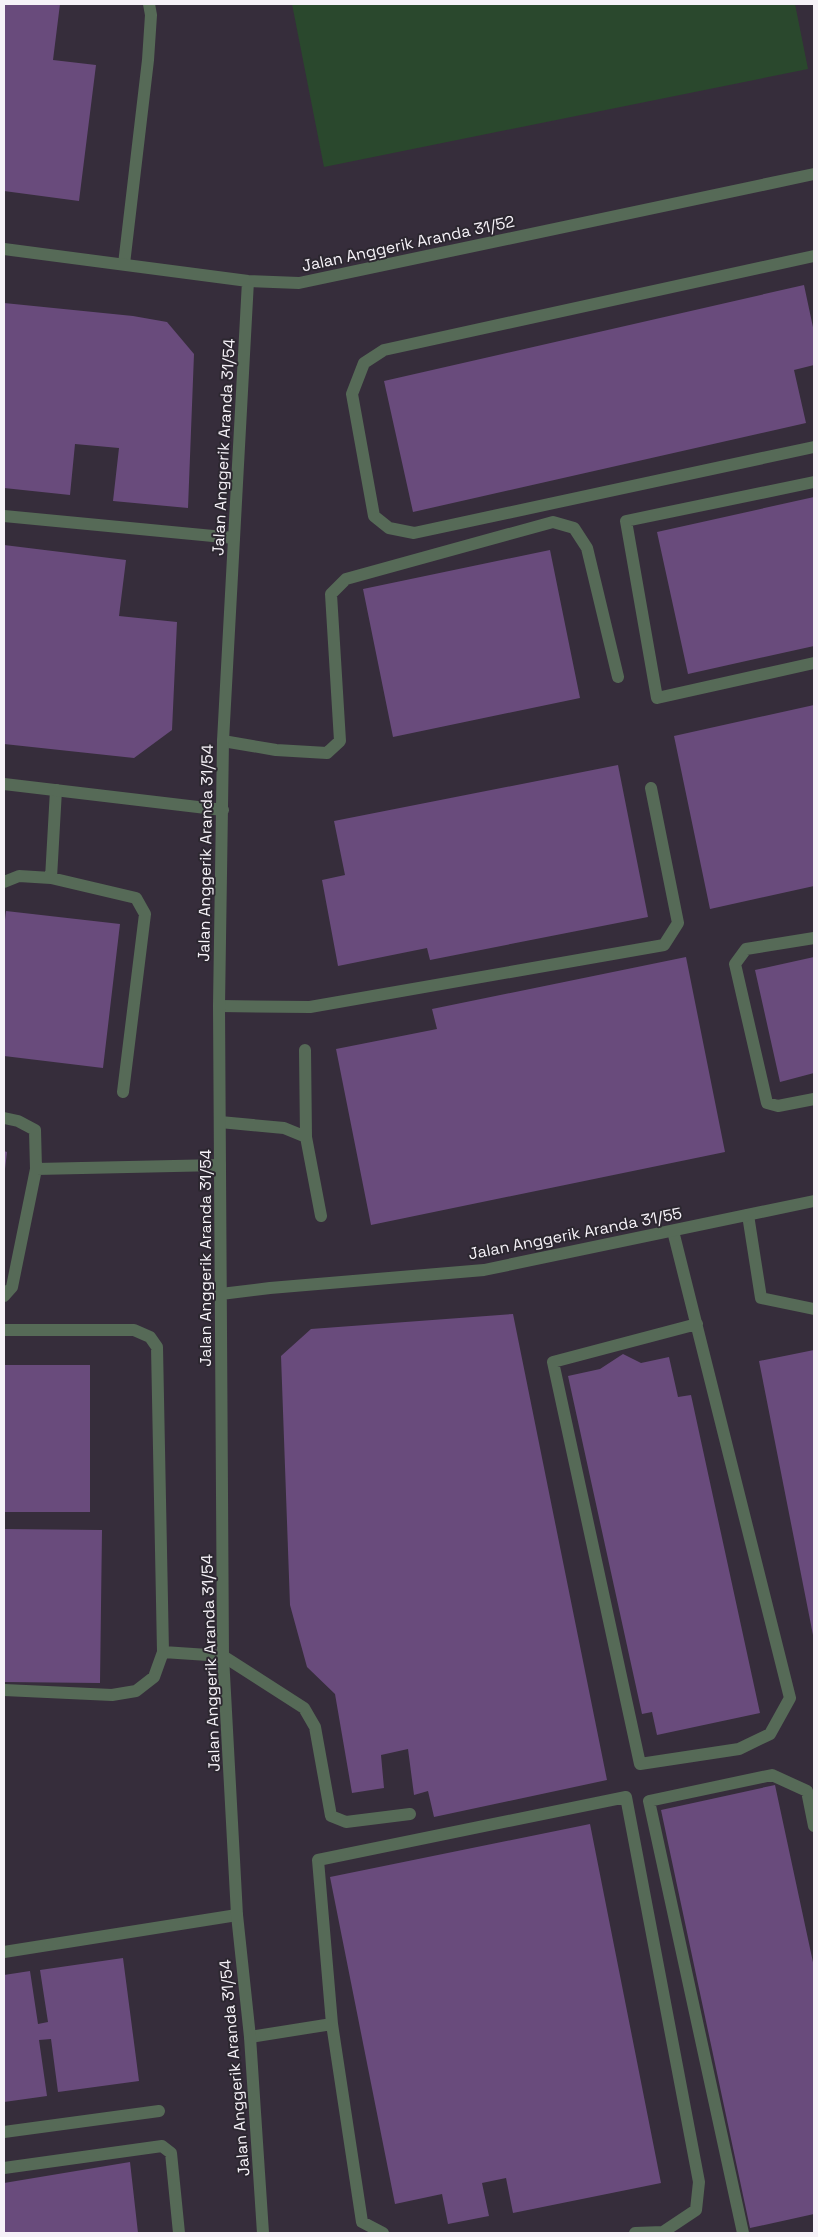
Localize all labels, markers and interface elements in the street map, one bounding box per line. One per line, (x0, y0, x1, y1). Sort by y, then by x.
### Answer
street label: Jalan Anggerik Aranda 31/52 (300, 211, 516, 276)
street label: Jalan Anggerik Aranda 31/54 (207, 338, 240, 556)
street label: Jalan Anggerik Aranda 31/54 (193, 744, 218, 962)
street label: Jalan Anggerik Aranda 31/54 (195, 1149, 216, 1367)
street label: Jalan Anggerik Aranda 31/55 (467, 1202, 684, 1265)
street label: Jalan Anggerik Aranda 31/54 (196, 1554, 225, 1772)
street label: Jalan Anggerik Aranda 31/54 (215, 1959, 254, 2177)

